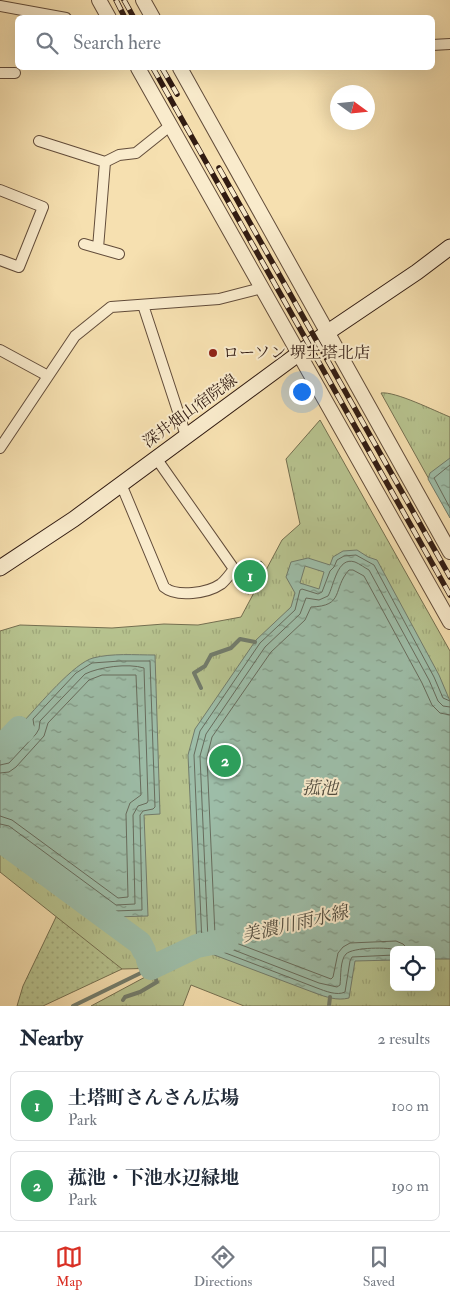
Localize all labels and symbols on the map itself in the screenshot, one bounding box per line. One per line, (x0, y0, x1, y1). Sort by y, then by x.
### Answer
north arrow (330, 85, 375, 130)
place label: ローソン 堺土塔北店 (223, 343, 370, 363)
marker: ローソン 堺土塔北店 (207, 347, 219, 359)
street label: 深井畑山宿院線 (139, 370, 241, 452)
your location (289, 379, 315, 405)
pin: 1 (234, 557, 266, 595)
pin: 2 (209, 742, 241, 780)
water label: 菰池 (302, 777, 340, 800)
water label: 美濃川雨水線 (240, 900, 352, 947)

